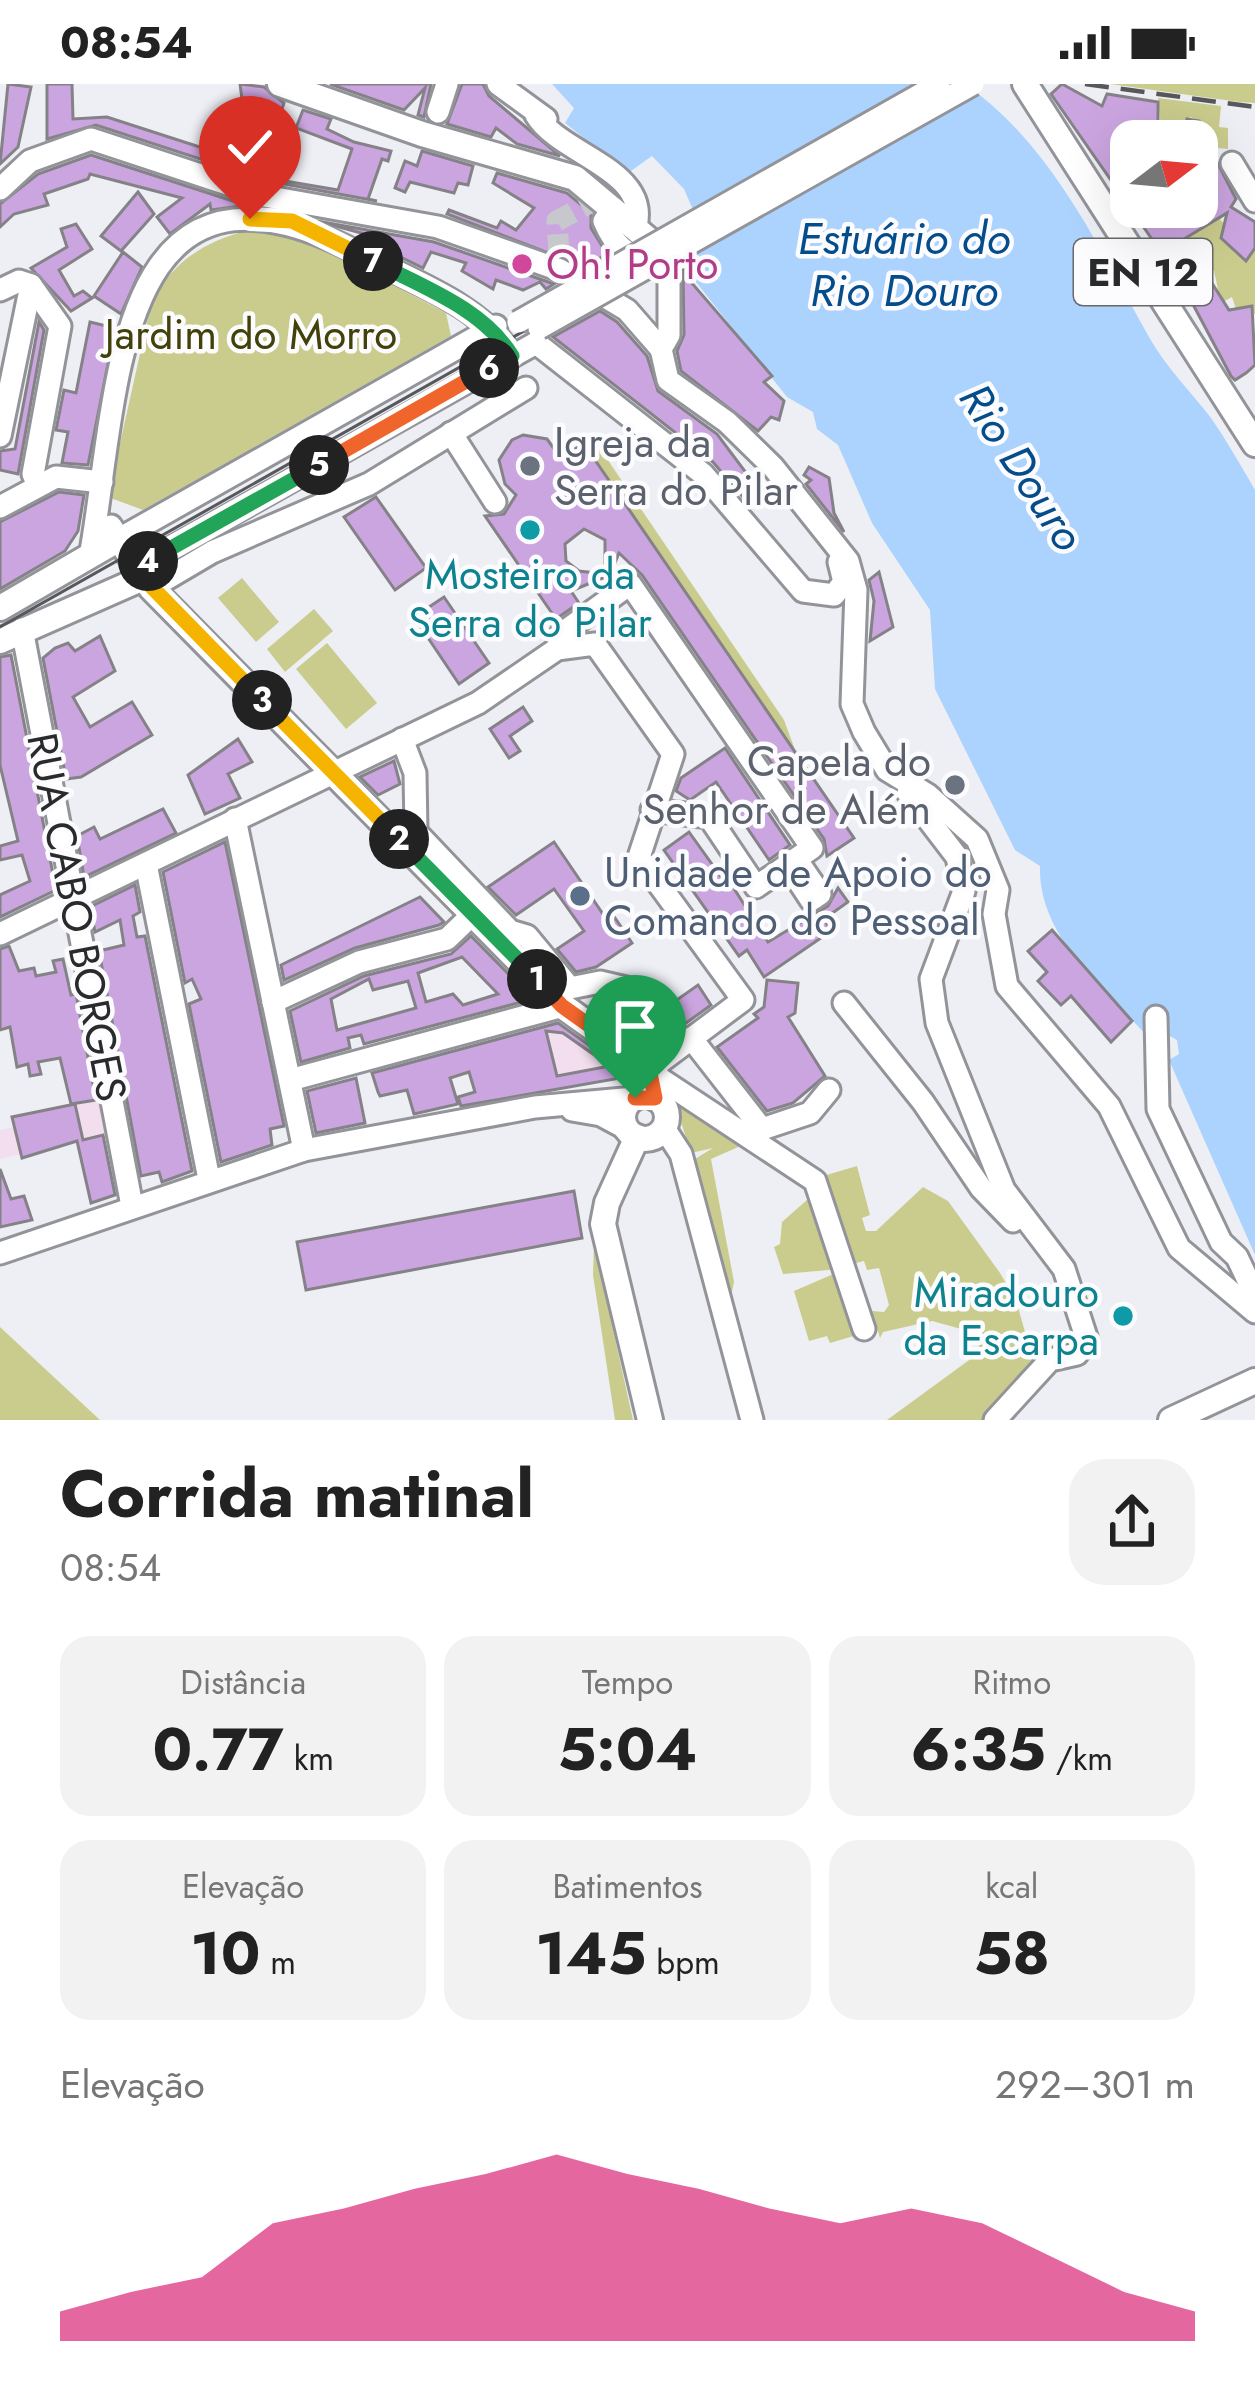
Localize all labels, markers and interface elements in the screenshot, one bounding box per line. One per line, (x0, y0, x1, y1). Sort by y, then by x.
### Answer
text: 08:54 (60, 10, 193, 75)
pin (199, 96, 301, 219)
icon: check (217, 114, 283, 180)
north arrow (1110, 120, 1218, 228)
map controls (1110, 120, 1218, 228)
water label: Estuário do Rio Douro (798, 206, 1010, 323)
pin: 7 (343, 231, 403, 291)
place label: Oh! Porto (546, 234, 719, 295)
text: 7 (363, 237, 383, 284)
road number: EN 12 (1074, 239, 1212, 305)
marker: Oh! Porto (509, 251, 535, 277)
park label: Jardim do Morro (100, 304, 397, 365)
pin: 6 (459, 338, 519, 398)
text: 6 (478, 344, 500, 391)
water label: Rio Douro (944, 371, 1100, 564)
place label: Igreja da Serra do Pilar (554, 412, 799, 521)
pin: 5 (289, 435, 349, 495)
text: 5 (308, 441, 330, 488)
marker: Igreja da Serra do Pilar (517, 453, 543, 479)
marker: Mosteiro da Serra do Pilar (517, 517, 543, 543)
pin: 4 (118, 531, 178, 591)
text: 4 (136, 537, 160, 584)
place label: Mosteiro da Serra do Pilar (408, 544, 653, 653)
pin: 3 (232, 670, 292, 730)
text: 3 (252, 676, 272, 723)
street label: RUA CABO BORGES (11, 728, 143, 1106)
place label: Capela do Senhor de Além (642, 731, 931, 840)
marker: Capela do Senhor de Além (942, 772, 968, 798)
pin: 2 (369, 809, 429, 869)
text: 2 (388, 815, 410, 862)
place label: Unidade de Apoio do Comando do Pessoal (604, 842, 992, 951)
marker: Unidade de Apoio do Comando do Pessoal (567, 883, 593, 909)
pin: 1 (507, 949, 567, 1009)
text: 1 (529, 955, 545, 1002)
pin (584, 975, 686, 1098)
icon: arrive (602, 993, 668, 1059)
place label: Miradouro da Escarpa (903, 1262, 1099, 1371)
marker: Miradouro da Escarpa (1110, 1303, 1136, 1329)
text: Corrida matinal (60, 1446, 534, 1542)
button: share (1069, 1459, 1195, 1585)
text: 08:54 (60, 1539, 161, 1596)
text: Distância (180, 1659, 306, 1706)
text: Tempo (582, 1659, 673, 1706)
text: Ritmo (972, 1659, 1051, 1706)
text: 0.77 (152, 1706, 284, 1793)
text: 5:04 (558, 1706, 697, 1793)
text: 6:35 (911, 1706, 1046, 1793)
text: km (284, 1735, 334, 1782)
text: /km (1046, 1735, 1113, 1782)
text: Elevação (182, 1863, 304, 1910)
text: Batimentos (552, 1863, 703, 1910)
text: kcal (985, 1863, 1038, 1910)
text: 10 (190, 1910, 260, 1997)
text: 145 (535, 1910, 646, 1997)
text: 58 (974, 1910, 1050, 1997)
text: m (260, 1939, 296, 1986)
text: bpm (646, 1939, 720, 1986)
text: Elevação (60, 2056, 205, 2113)
text: 292–301 m (995, 2056, 1195, 2113)

